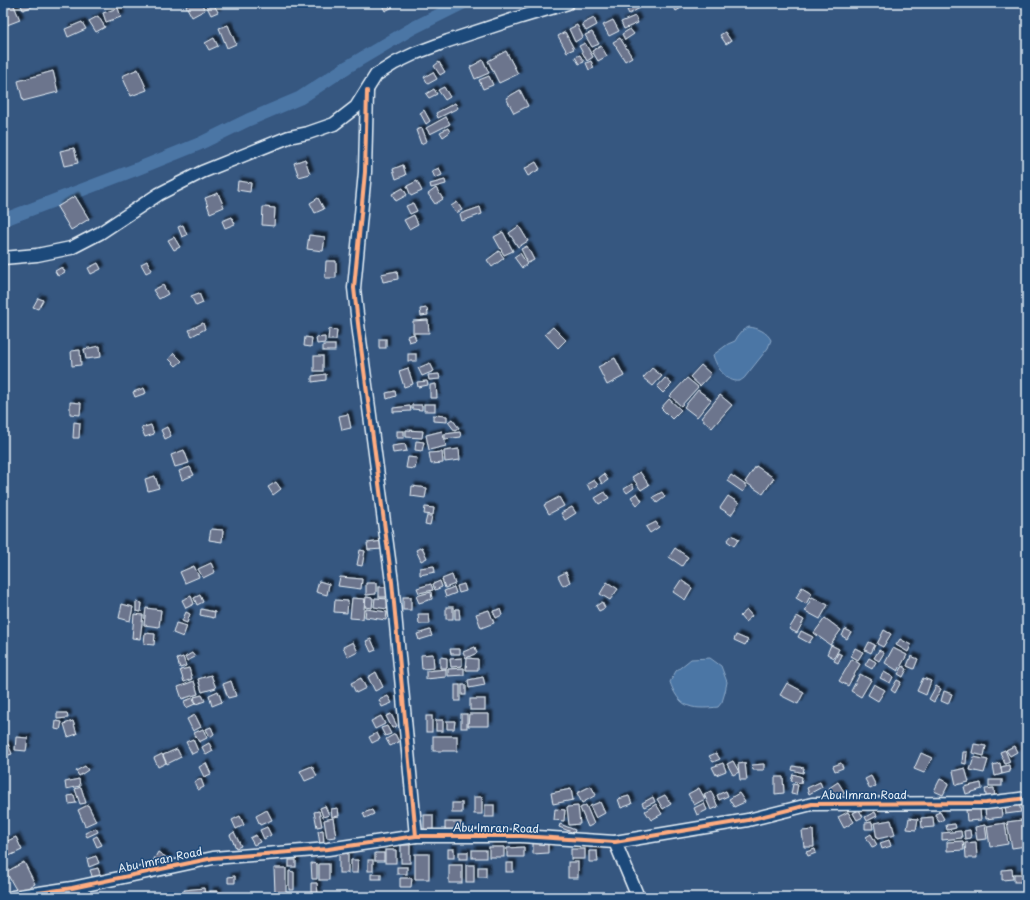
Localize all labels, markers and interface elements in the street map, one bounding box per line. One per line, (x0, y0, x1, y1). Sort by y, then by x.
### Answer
street label: Abu Imran Road (821, 786, 907, 803)
street label: Abu Imran Road (453, 818, 539, 837)
street label: Abu Imran Road (116, 842, 204, 877)

